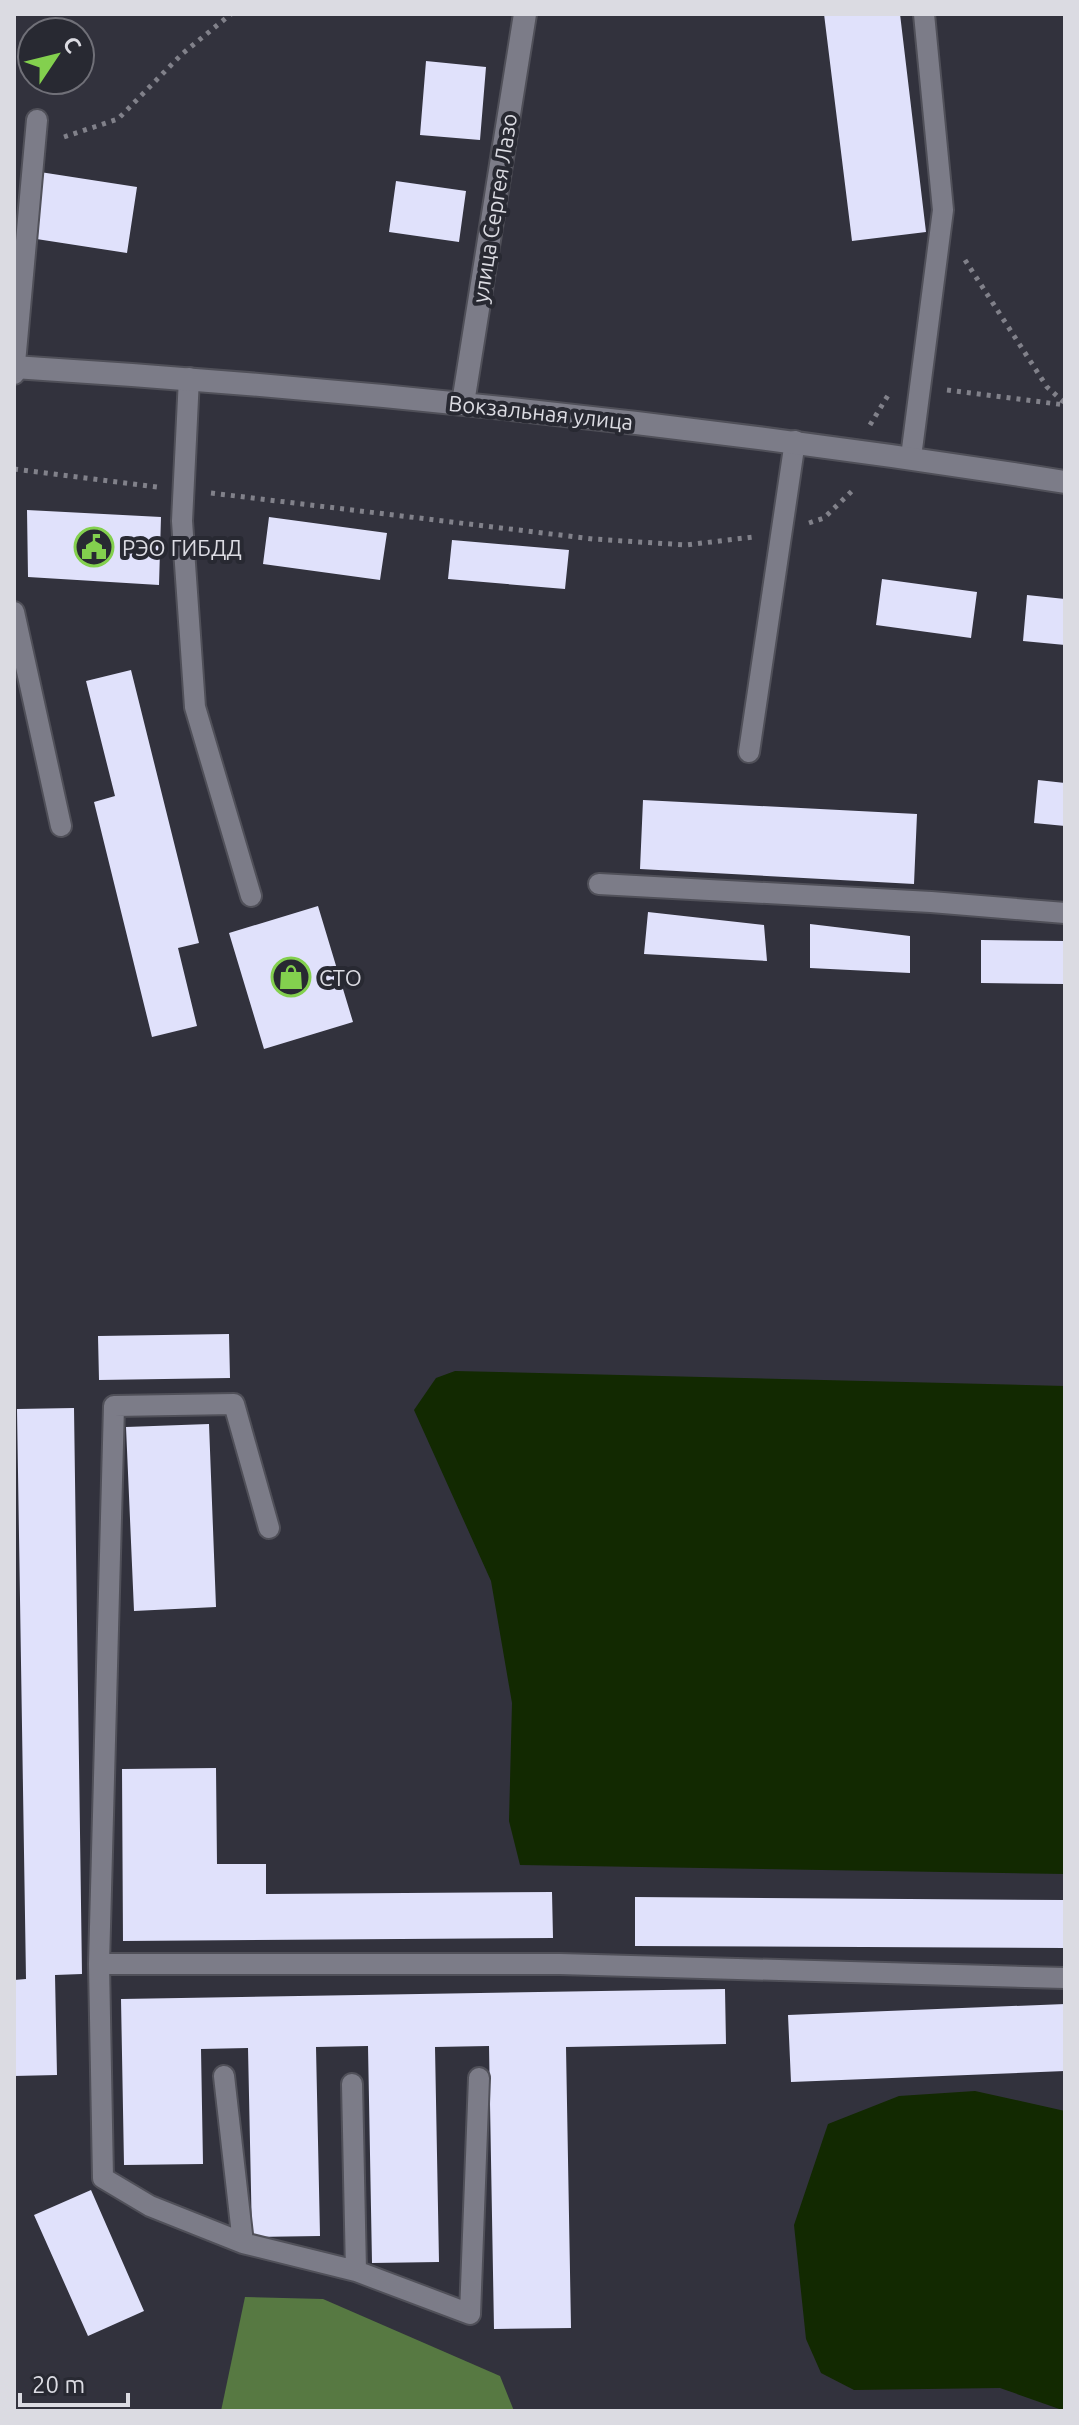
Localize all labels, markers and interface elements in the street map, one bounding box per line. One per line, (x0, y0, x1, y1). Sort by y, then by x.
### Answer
north arrow (16, 16, 96, 96)
text: С (59, 31, 87, 57)
street label: улица Сергея Лазо (467, 111, 521, 305)
street label: Вокзальная улица (447, 390, 635, 434)
public building icon: РЭО ГИБДД (73, 526, 115, 568)
place label: РЭО ГИБДД (122, 535, 242, 560)
shop icon: СТО (270, 956, 312, 998)
place label: СТО (319, 965, 362, 990)
scale bar (20, 2357, 128, 2407)
text: 20 m (32, 2371, 85, 2398)

